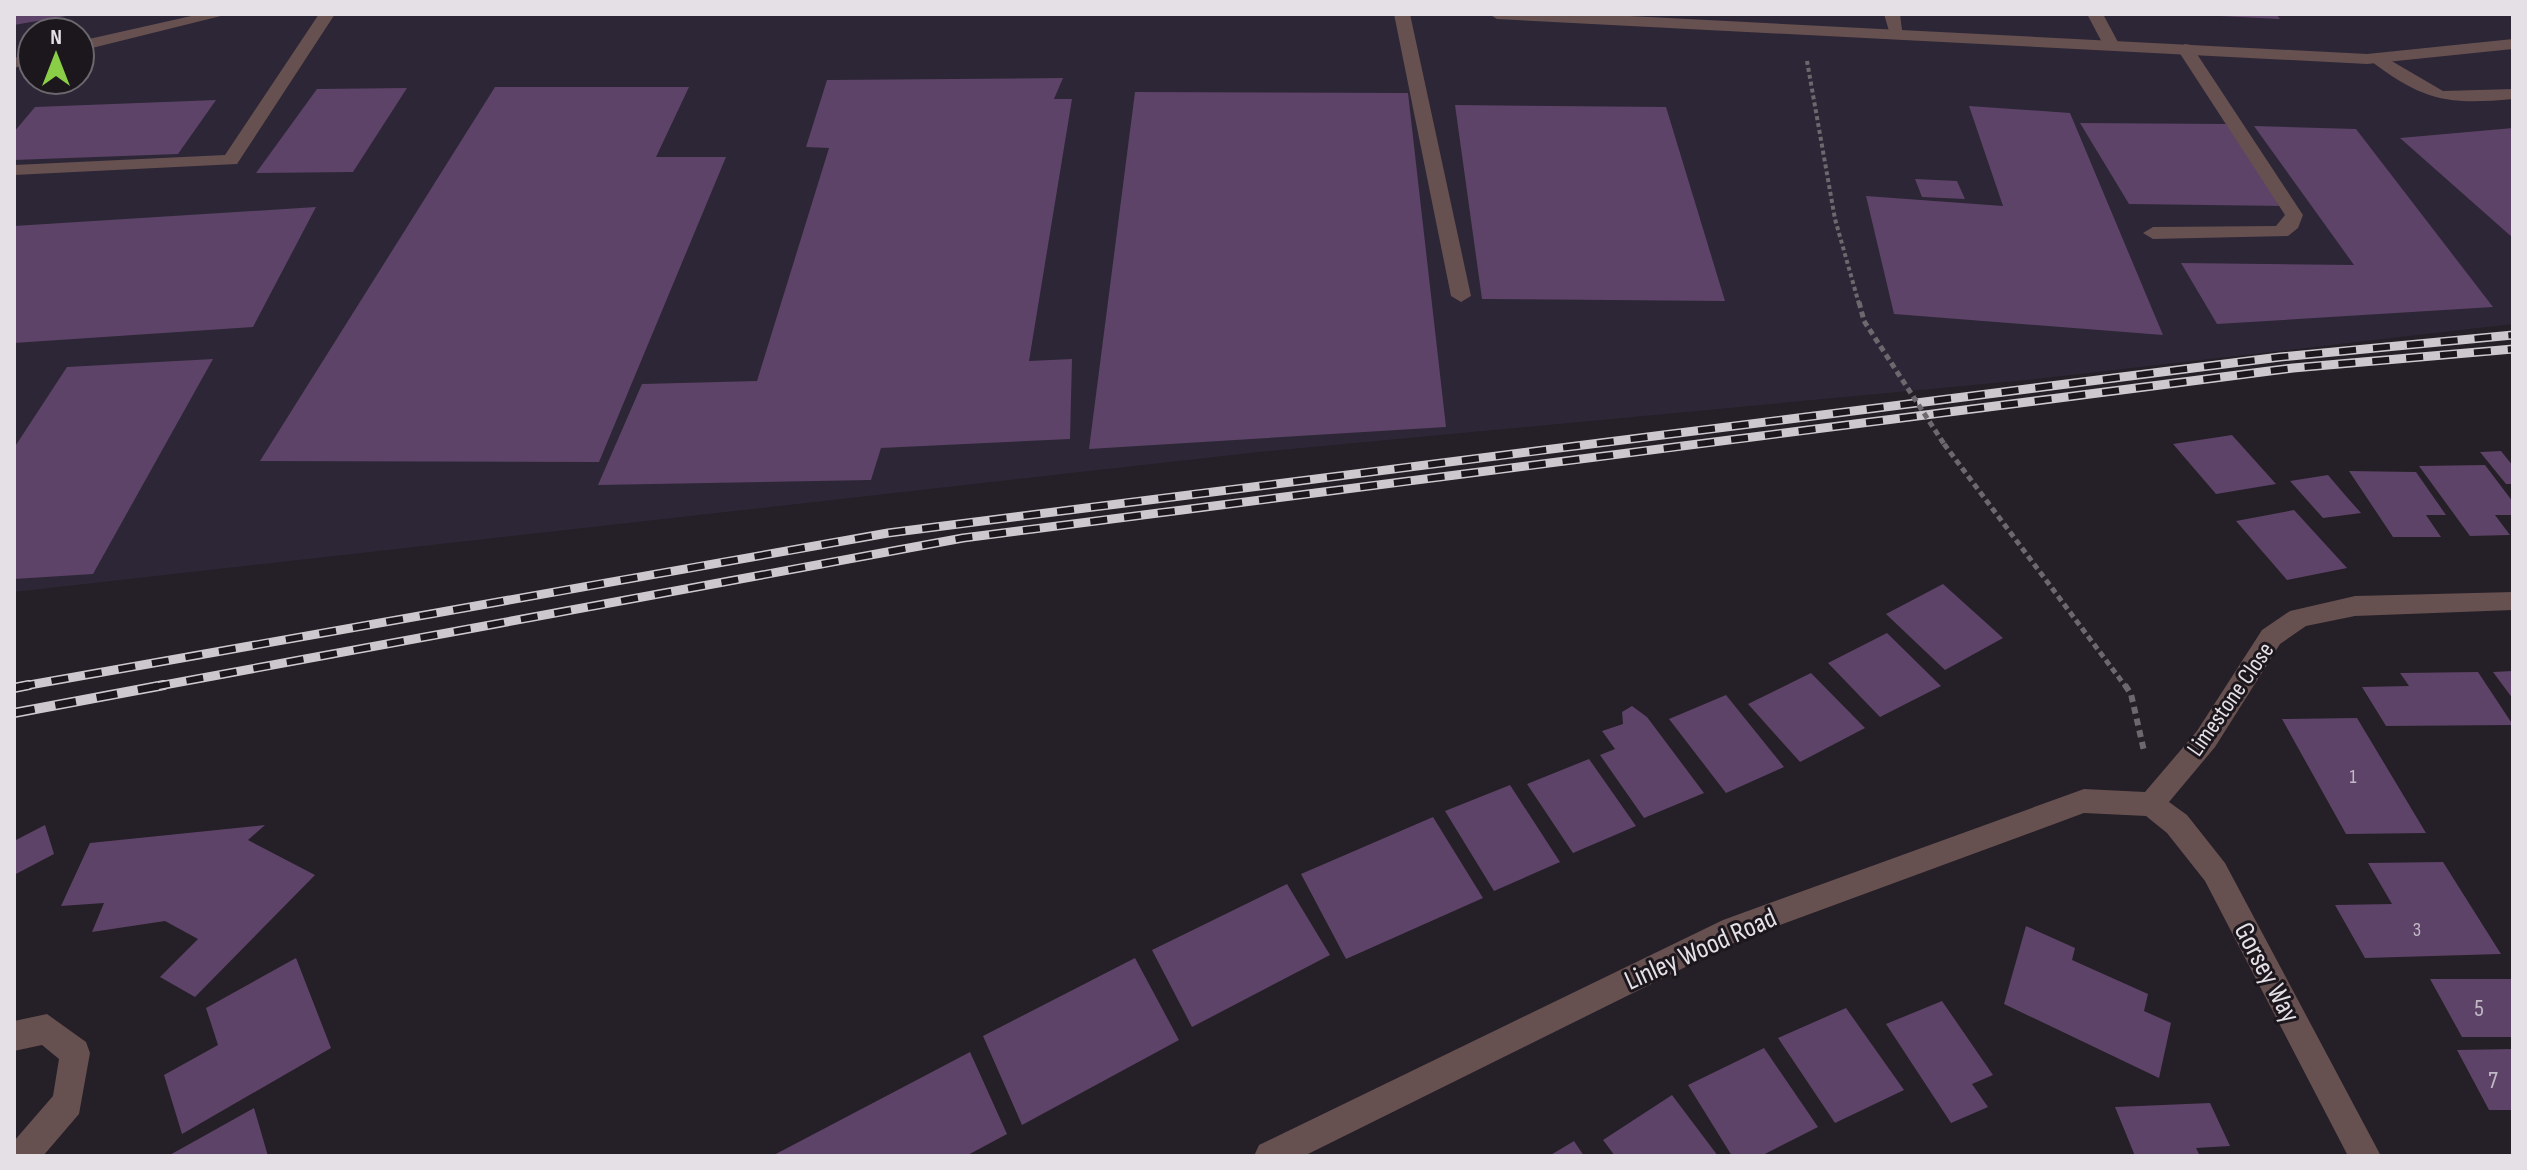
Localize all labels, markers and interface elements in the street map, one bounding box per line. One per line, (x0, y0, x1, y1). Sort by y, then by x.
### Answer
north arrow (16, 16, 96, 96)
text: N (50, 24, 62, 51)
street label: Limestone Close (2181, 637, 2280, 762)
house number: 1 (2350, 765, 2357, 789)
street label: Linley Wood Road (1620, 901, 1782, 998)
street label: Gorsey Way (2227, 917, 2307, 1029)
house number: 3 (2413, 918, 2421, 942)
house number: 5 (2474, 994, 2484, 1023)
house number: 7 (2488, 1066, 2498, 1095)

